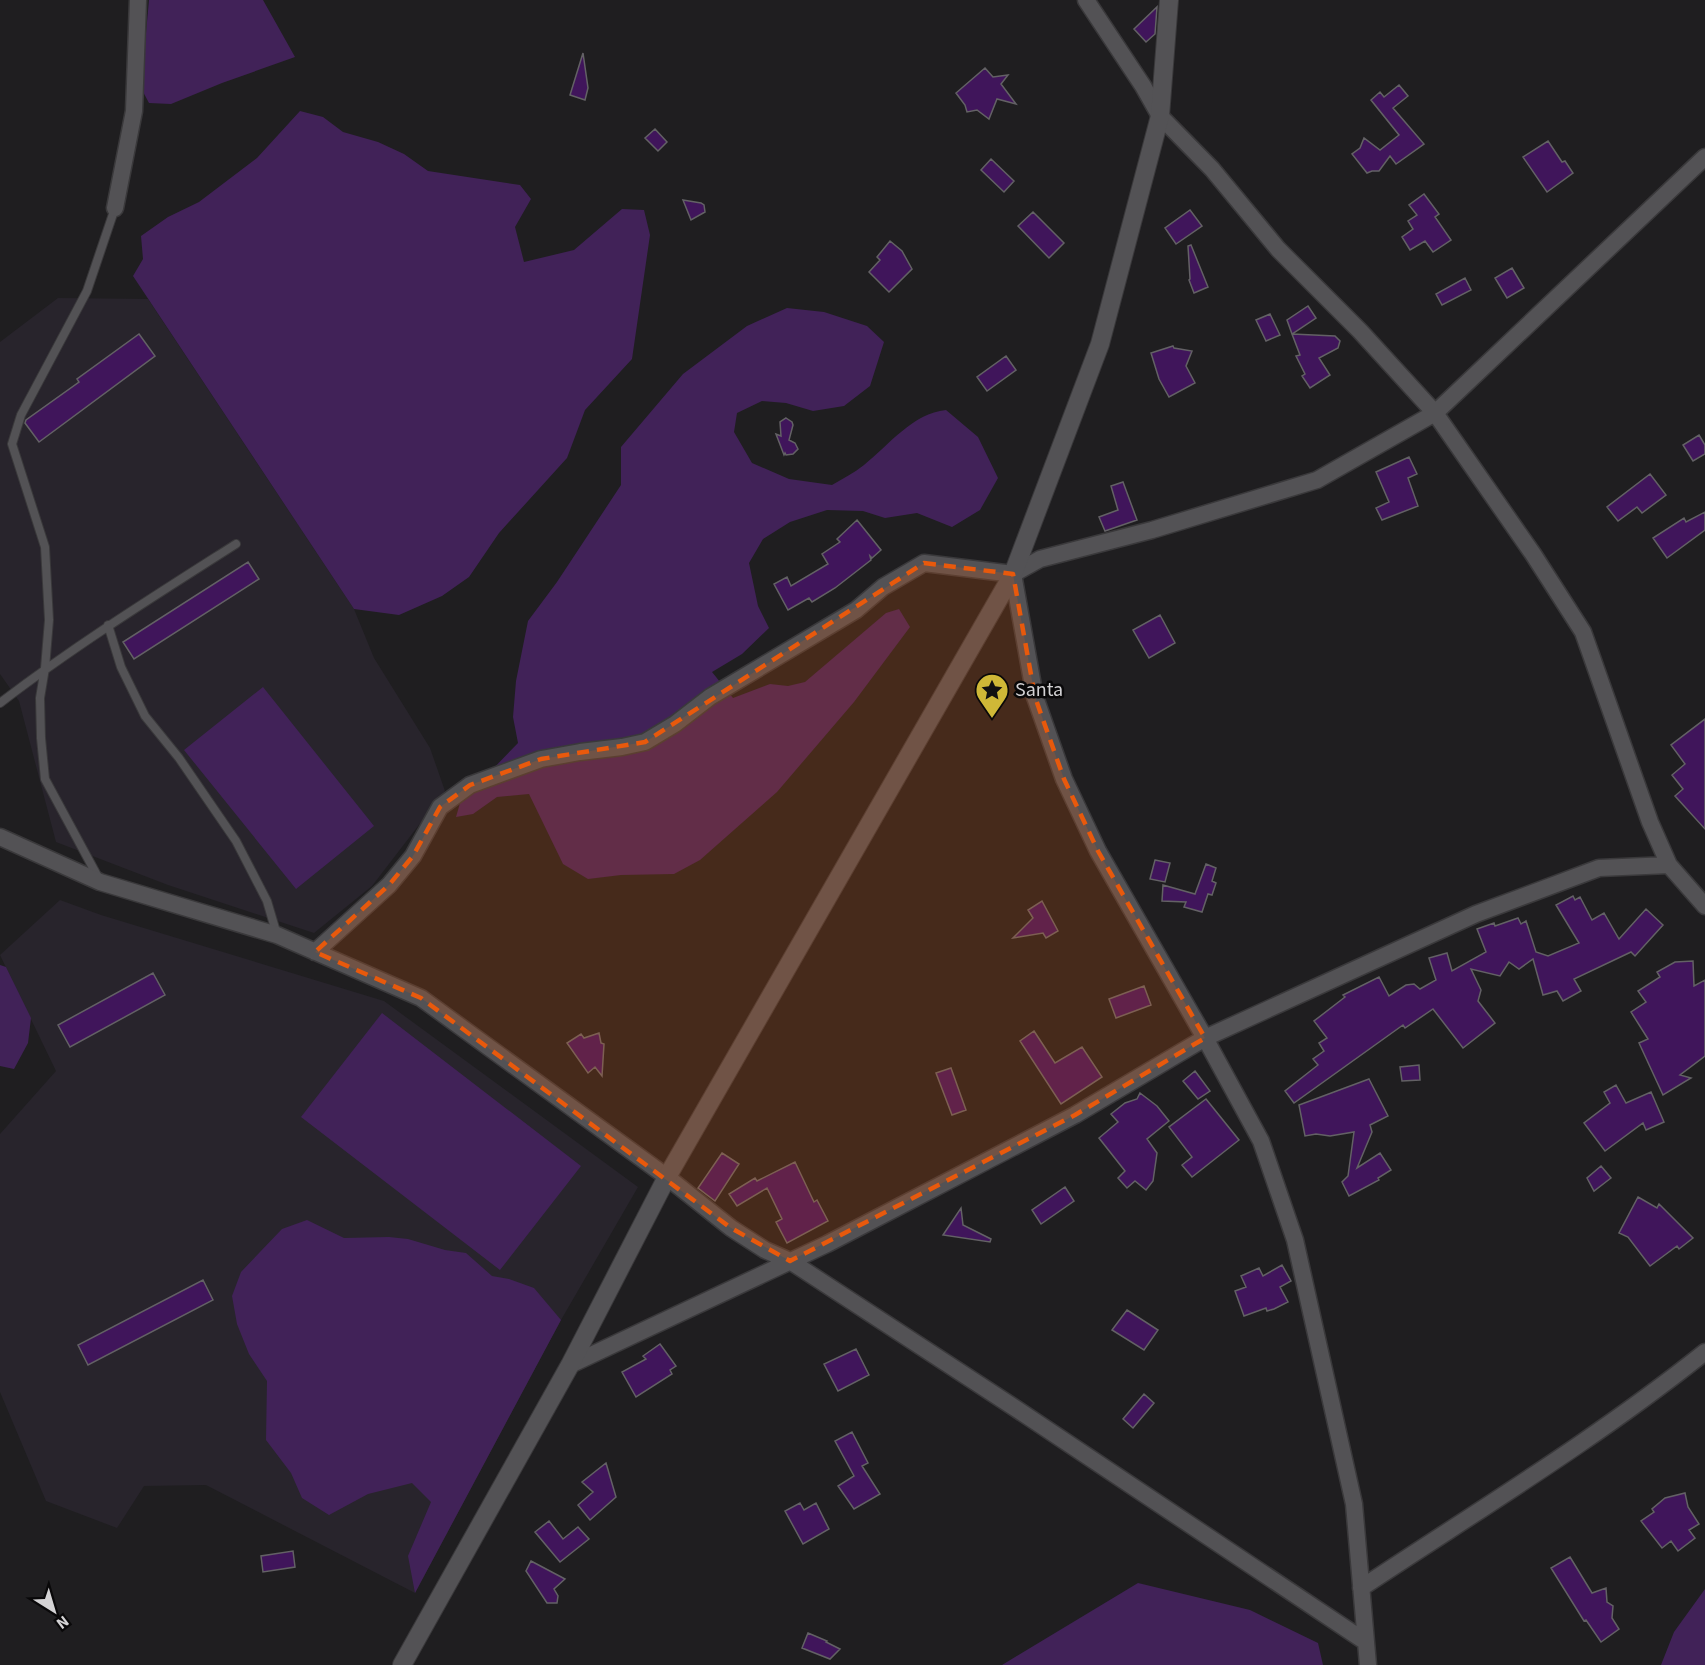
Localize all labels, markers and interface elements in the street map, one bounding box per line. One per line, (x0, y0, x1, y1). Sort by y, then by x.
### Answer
place icon: Santa (974, 672, 1010, 719)
place label: Santa (1015, 676, 1063, 704)
north arrow (24, 1581, 84, 1641)
text: N (52, 1610, 73, 1634)

